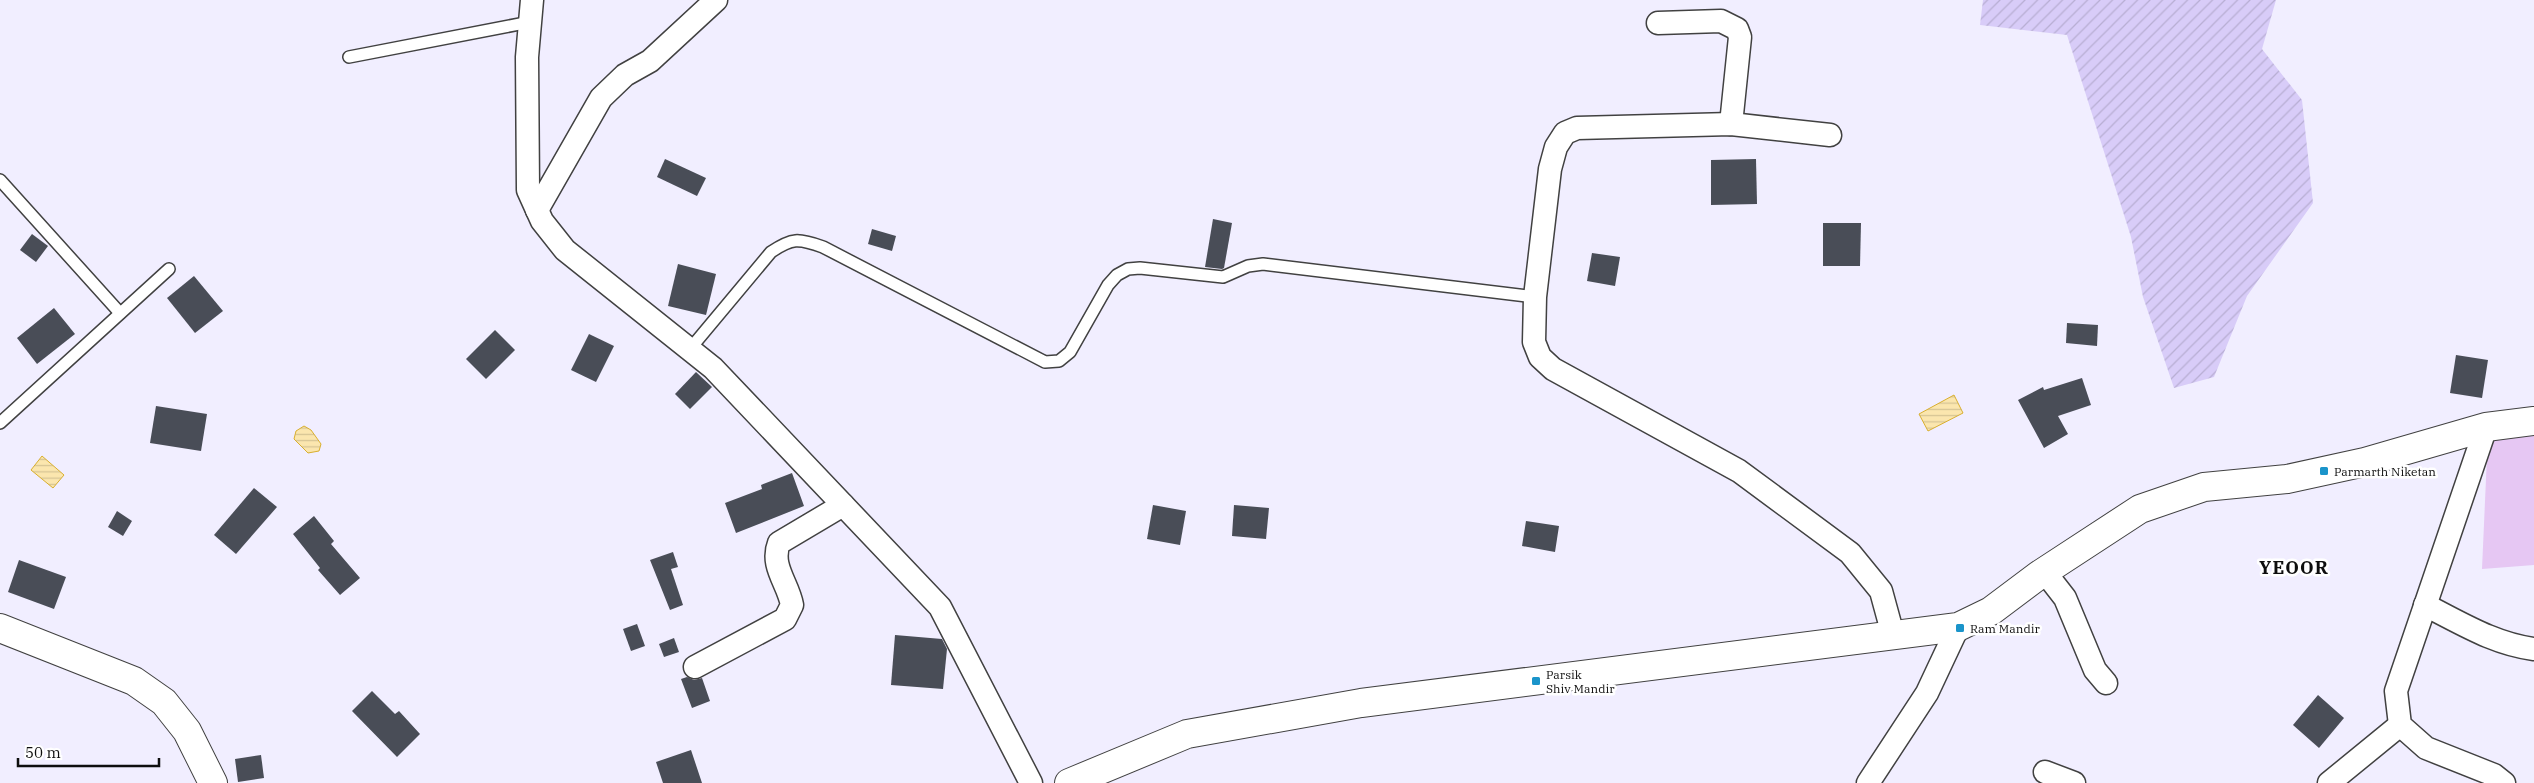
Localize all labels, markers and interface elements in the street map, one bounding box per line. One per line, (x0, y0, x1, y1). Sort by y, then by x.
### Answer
place label: Parmarth Niketan (2334, 464, 2436, 479)
marker: Parmarth Niketan (2318, 465, 2330, 477)
district label: YEOOR (2259, 556, 2329, 579)
place label: Ram Mandir (1970, 621, 2041, 636)
marker: Ram Mandir (1954, 622, 1966, 634)
place label: Parsik Shiv Mandir (1546, 667, 1615, 696)
marker: Parsik Shiv Mandir (1530, 675, 1542, 687)
scale bar (18, 736, 159, 768)
text: 50 m (25, 743, 61, 762)

